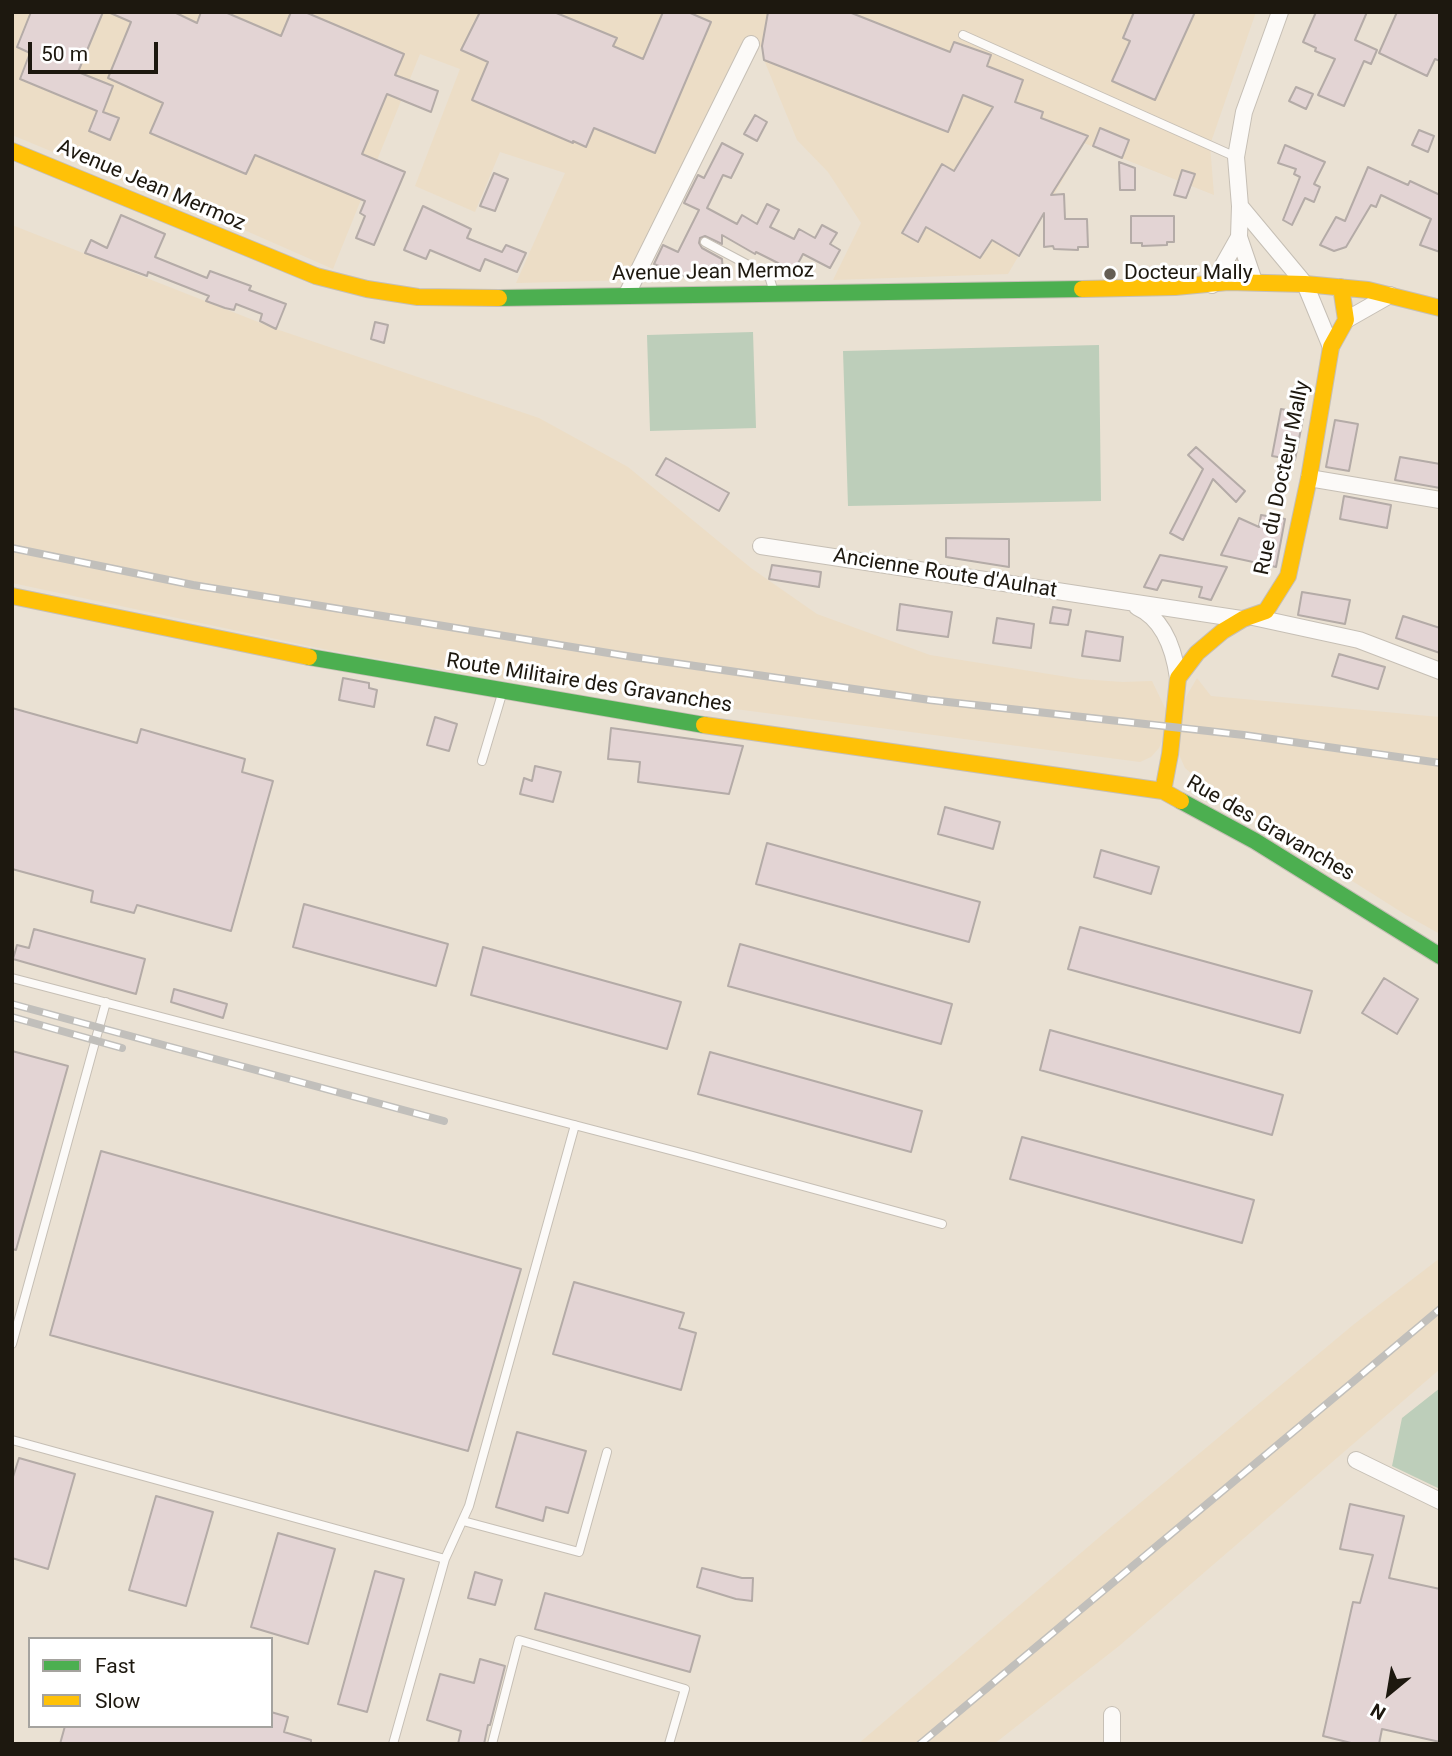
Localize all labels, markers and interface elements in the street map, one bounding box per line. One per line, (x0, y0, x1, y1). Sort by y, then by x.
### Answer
scale bar (32, 28, 161, 72)
text: 50 m (41, 42, 88, 66)
street label: Avenue Jean Mermoz (53, 135, 249, 237)
street label: Avenue Jean Mermoz (612, 259, 814, 287)
place label: Docteur Mally (1124, 261, 1253, 287)
marker: Docteur Mally (1102, 266, 1118, 282)
street label: Rue du Docteur Mally (1250, 379, 1316, 577)
street label: Ancienne Route d'Aulnat (831, 544, 1059, 604)
street label: Route Militaire des Gravanches (444, 649, 734, 719)
street label: Rue des Gravanches (1182, 771, 1358, 887)
legend (28, 1637, 273, 1728)
text: Fast (95, 1654, 135, 1678)
north arrow (1354, 1658, 1424, 1728)
text: Slow (95, 1689, 140, 1713)
text: N (1367, 1698, 1390, 1725)

